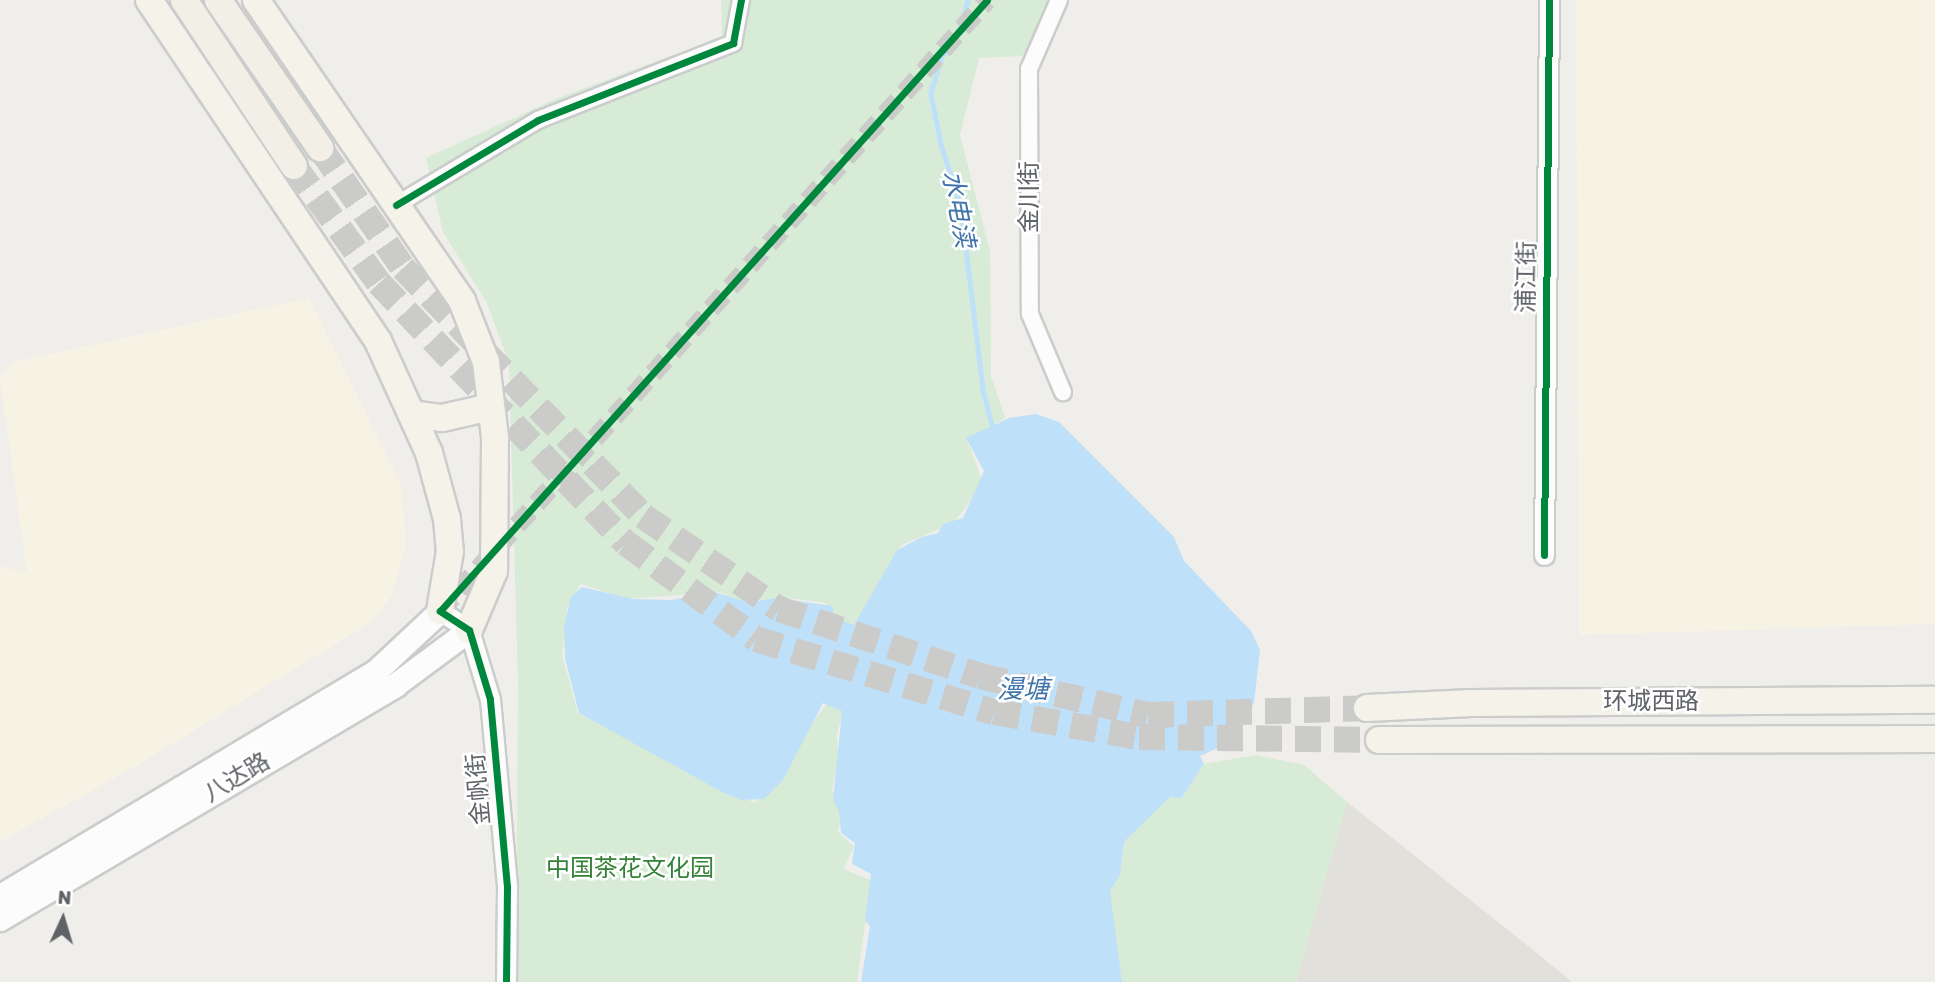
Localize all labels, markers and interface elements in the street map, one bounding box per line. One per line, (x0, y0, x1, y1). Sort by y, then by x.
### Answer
street label: 金川街 (1016, 161, 1044, 233)
water label: 水电渎 (935, 168, 981, 250)
street label: 浦江街 (1512, 241, 1542, 313)
water label: 漫塘 (997, 674, 1049, 706)
street label: 环城西路 (1603, 688, 1699, 716)
street label: 八达路 (199, 747, 275, 809)
street label: 金帆街 (462, 752, 496, 826)
park label: 中国茶花文化园 (546, 855, 714, 883)
north arrow (28, 884, 98, 954)
text: N (57, 886, 72, 910)

